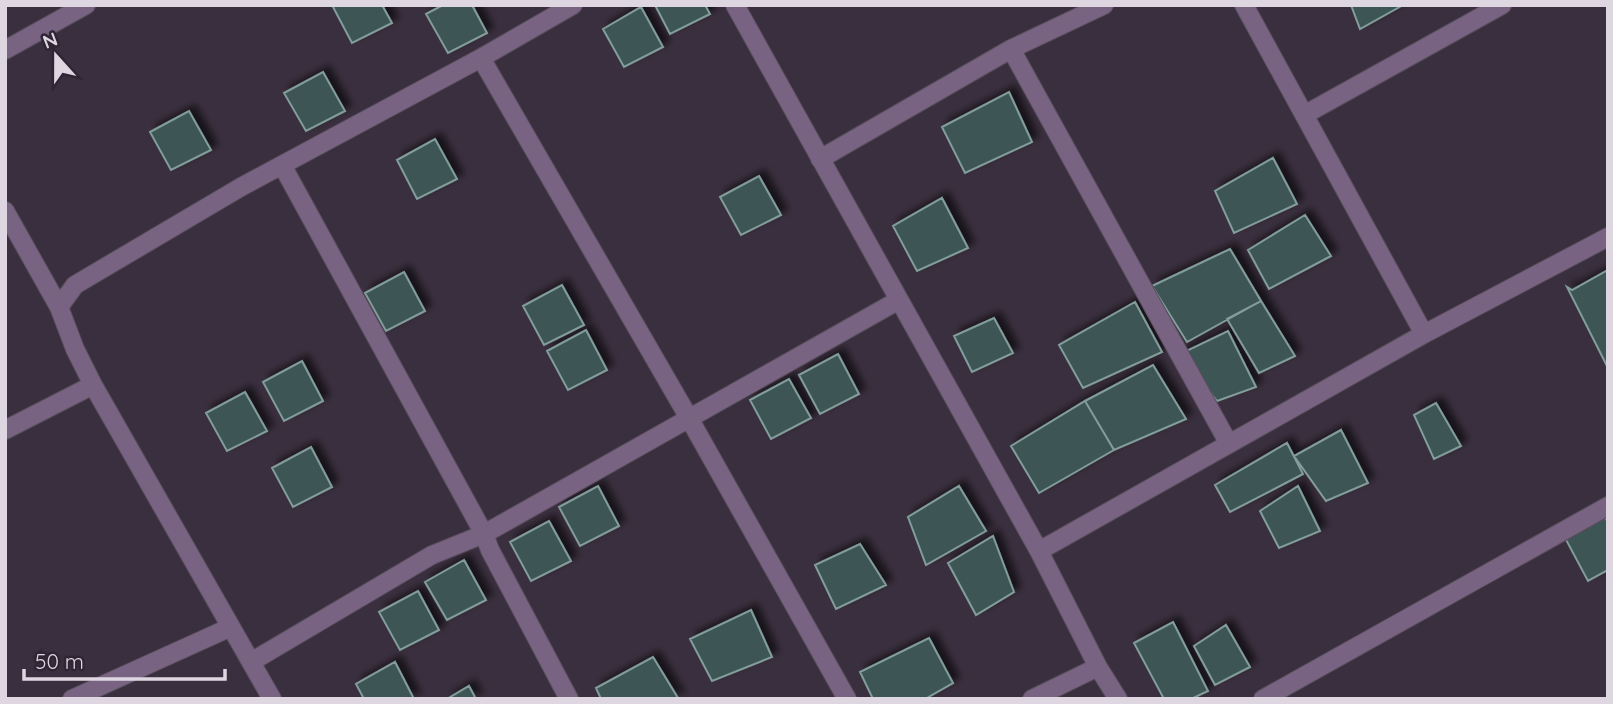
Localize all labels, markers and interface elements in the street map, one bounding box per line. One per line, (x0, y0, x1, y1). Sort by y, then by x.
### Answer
north arrow (21, 21, 91, 91)
text: N (39, 26, 61, 54)
scale bar (24, 638, 226, 682)
text: 50 m (35, 648, 84, 674)

